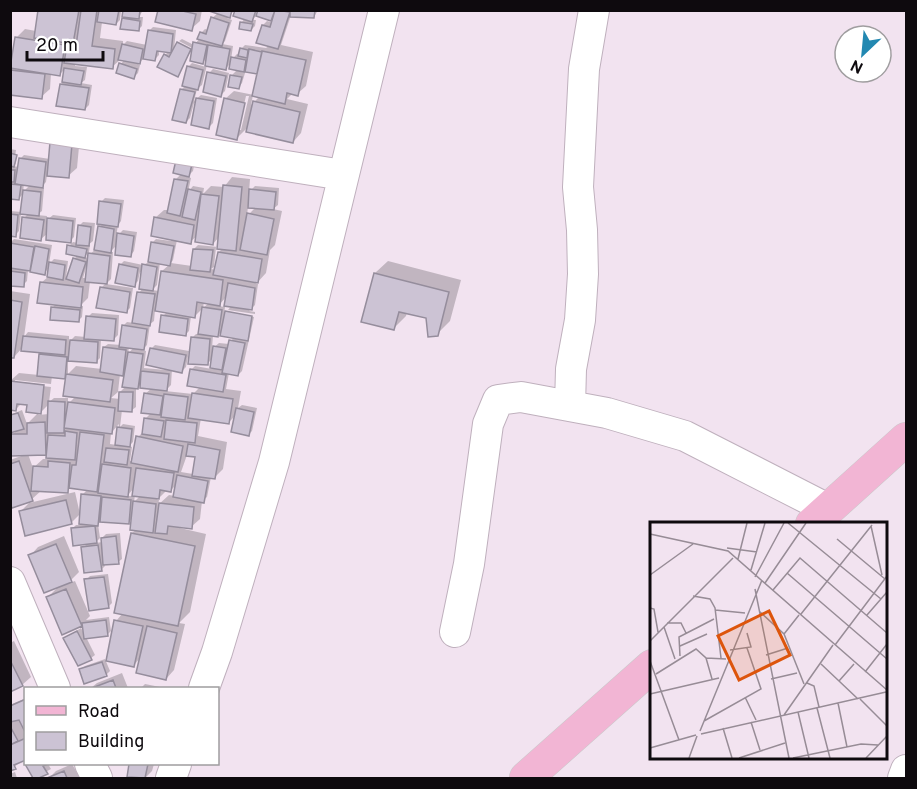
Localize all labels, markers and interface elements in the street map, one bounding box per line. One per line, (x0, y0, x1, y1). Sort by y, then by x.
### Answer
scale bar (27, 24, 104, 62)
north arrow (833, 24, 893, 84)
text: 20 m (36, 35, 78, 58)
text: N (848, 54, 867, 77)
inset map (650, 522, 887, 759)
legend (24, 687, 219, 765)
text: Road (78, 701, 120, 724)
text: Building (78, 731, 144, 754)

